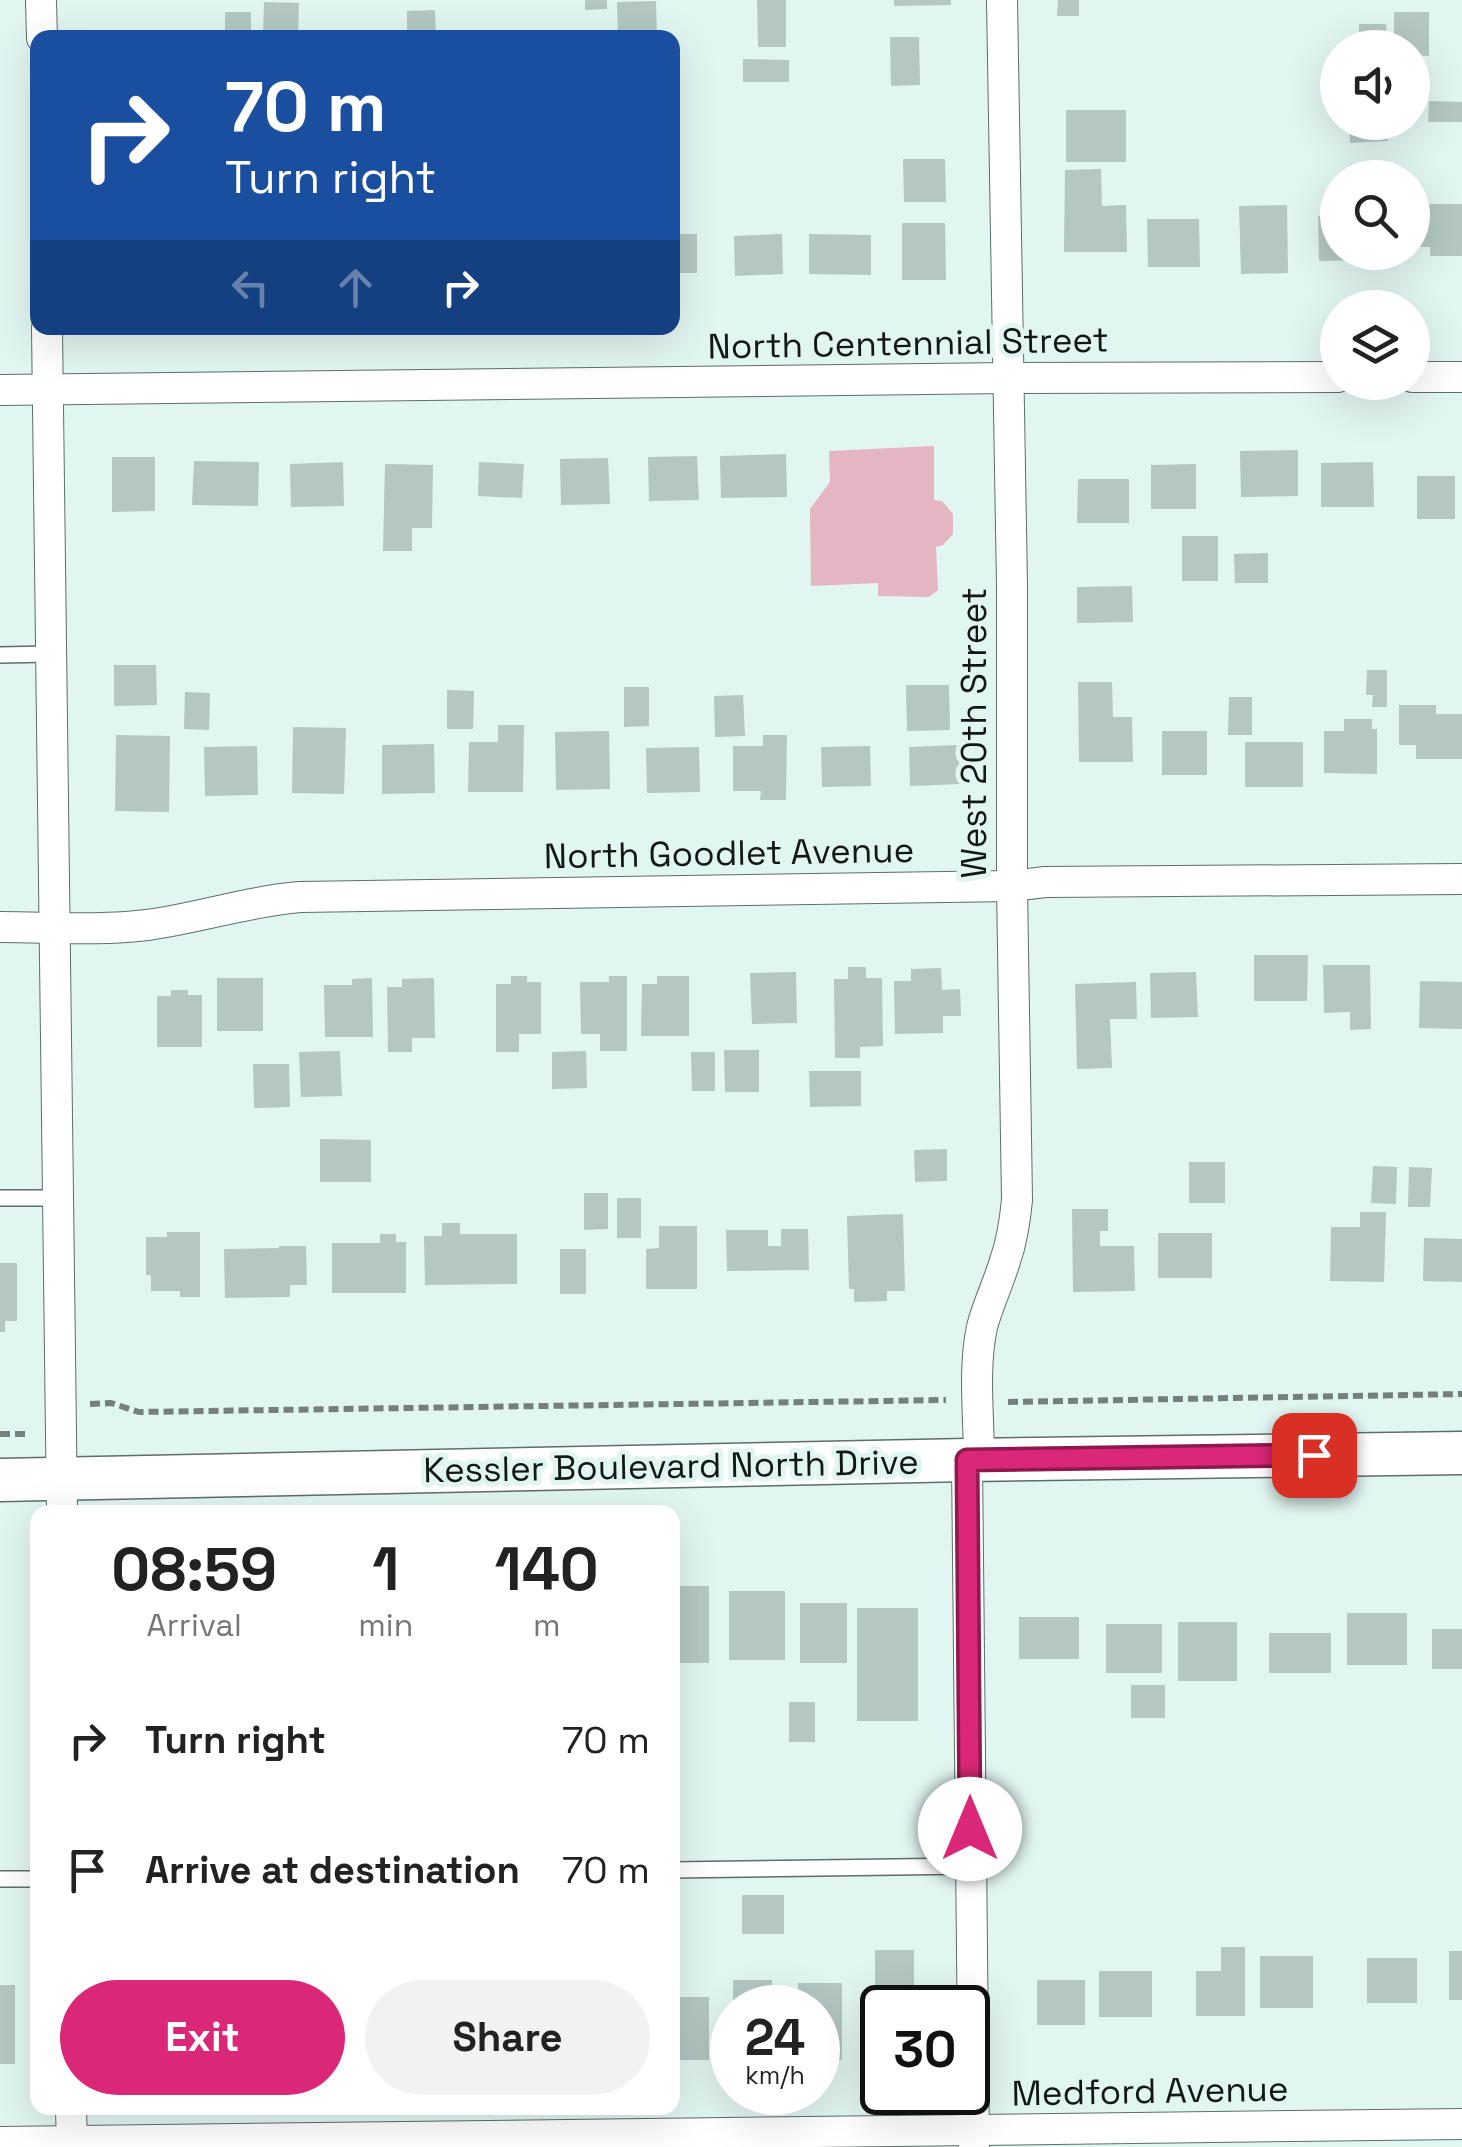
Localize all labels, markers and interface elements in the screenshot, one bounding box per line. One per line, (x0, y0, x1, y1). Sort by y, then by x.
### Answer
map controls (1320, 30, 1430, 400)
button: sound (1320, 30, 1430, 140)
text: 70 m (225, 62, 386, 151)
icon: right (60, 70, 190, 200)
text: Turn right (225, 149, 436, 206)
button: search (1320, 160, 1430, 270)
icon: left (223, 260, 278, 315)
icon: ahead (328, 260, 383, 315)
icon: right (433, 260, 488, 315)
button: layers (1320, 290, 1430, 400)
street label: North Centennial Street (707, 318, 1109, 368)
street label: West 20th Street (952, 587, 996, 879)
street label: North Goodlet Avenue (543, 828, 915, 878)
pin (1272, 1413, 1357, 1498)
icon: arrive (1287, 1428, 1342, 1483)
street label: Kessler Boulevard North Drive (423, 1440, 919, 1492)
text: 08:59 (111, 1531, 277, 1608)
text: 1 (372, 1531, 399, 1608)
text: 140 (495, 1531, 599, 1608)
text: Arrival (147, 1605, 242, 1645)
text: min (358, 1605, 413, 1645)
text: m (533, 1605, 560, 1645)
icon: right (60, 1713, 115, 1768)
text: Turn right (145, 1716, 326, 1764)
text: 70 m (562, 1716, 650, 1764)
position arrow (918, 1777, 1022, 1881)
icon: arrive (60, 1843, 115, 1898)
text: Arrive at destination (145, 1846, 520, 1894)
text: 70 m (562, 1846, 650, 1894)
button: Exit (60, 1980, 345, 2095)
button: Share (365, 1980, 650, 2095)
speed limit sign: 30 (860, 1985, 990, 2115)
text: 24 (745, 2006, 805, 2070)
text: km/h (745, 2059, 805, 2091)
street label: Medford Avenue (1011, 2067, 1289, 2115)

